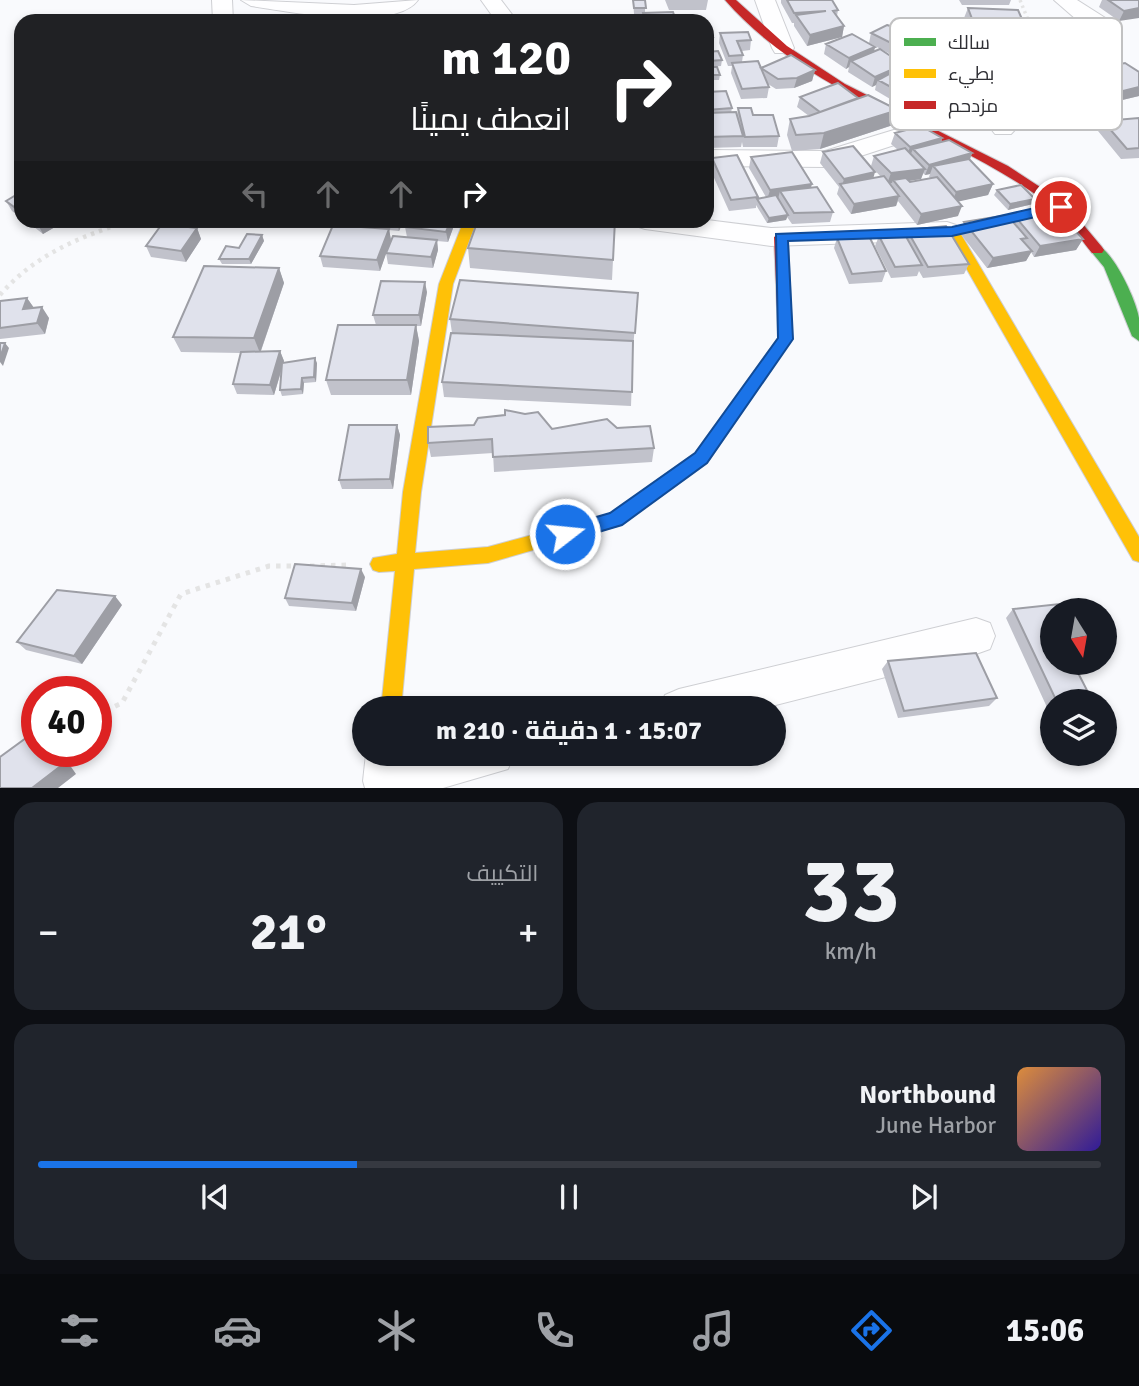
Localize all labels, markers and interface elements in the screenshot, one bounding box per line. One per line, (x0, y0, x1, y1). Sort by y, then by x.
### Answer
legend (890, 18, 1122, 130)
text: 120 m (441, 28, 571, 88)
text: سالك (948, 31, 990, 55)
icon: right (595, 42, 686, 133)
text: بطيء (948, 62, 994, 88)
text: مزدحم (948, 94, 998, 119)
text: انعطف يمينًا (410, 100, 571, 139)
icon: left (236, 175, 274, 213)
icon: ahead (309, 175, 347, 213)
icon: ahead (382, 175, 420, 213)
icon: right (455, 175, 493, 213)
pin (1031, 177, 1091, 237)
icon: arrive (1042, 188, 1080, 226)
position arrow (528, 497, 602, 571)
north arrow (1040, 598, 1116, 676)
map controls (1040, 598, 1117, 766)
speed limit sign: 40 (21, 676, 112, 767)
button: layers (1040, 689, 1117, 766)
text: 15:07 · 1 دقيقة · 210 m (436, 715, 702, 747)
text: 33 (802, 835, 900, 948)
text: التكييف (466, 859, 539, 888)
text: 21° (250, 900, 327, 964)
text: − (38, 909, 59, 956)
text: + (518, 909, 539, 956)
text: km/h (825, 937, 877, 966)
text: Northbound (859, 1079, 996, 1111)
text: June Harbor (876, 1111, 996, 1140)
icon: previous (196, 1178, 234, 1216)
icon: pause (550, 1178, 588, 1216)
icon: next (905, 1178, 943, 1216)
icon: filters (55, 1306, 104, 1355)
icon: car (213, 1306, 262, 1355)
icon: climate (372, 1306, 421, 1355)
icon: phone (530, 1306, 579, 1355)
icon: music (689, 1306, 738, 1355)
icon: directions (847, 1306, 896, 1355)
text: 15:06 (1006, 1311, 1084, 1350)

